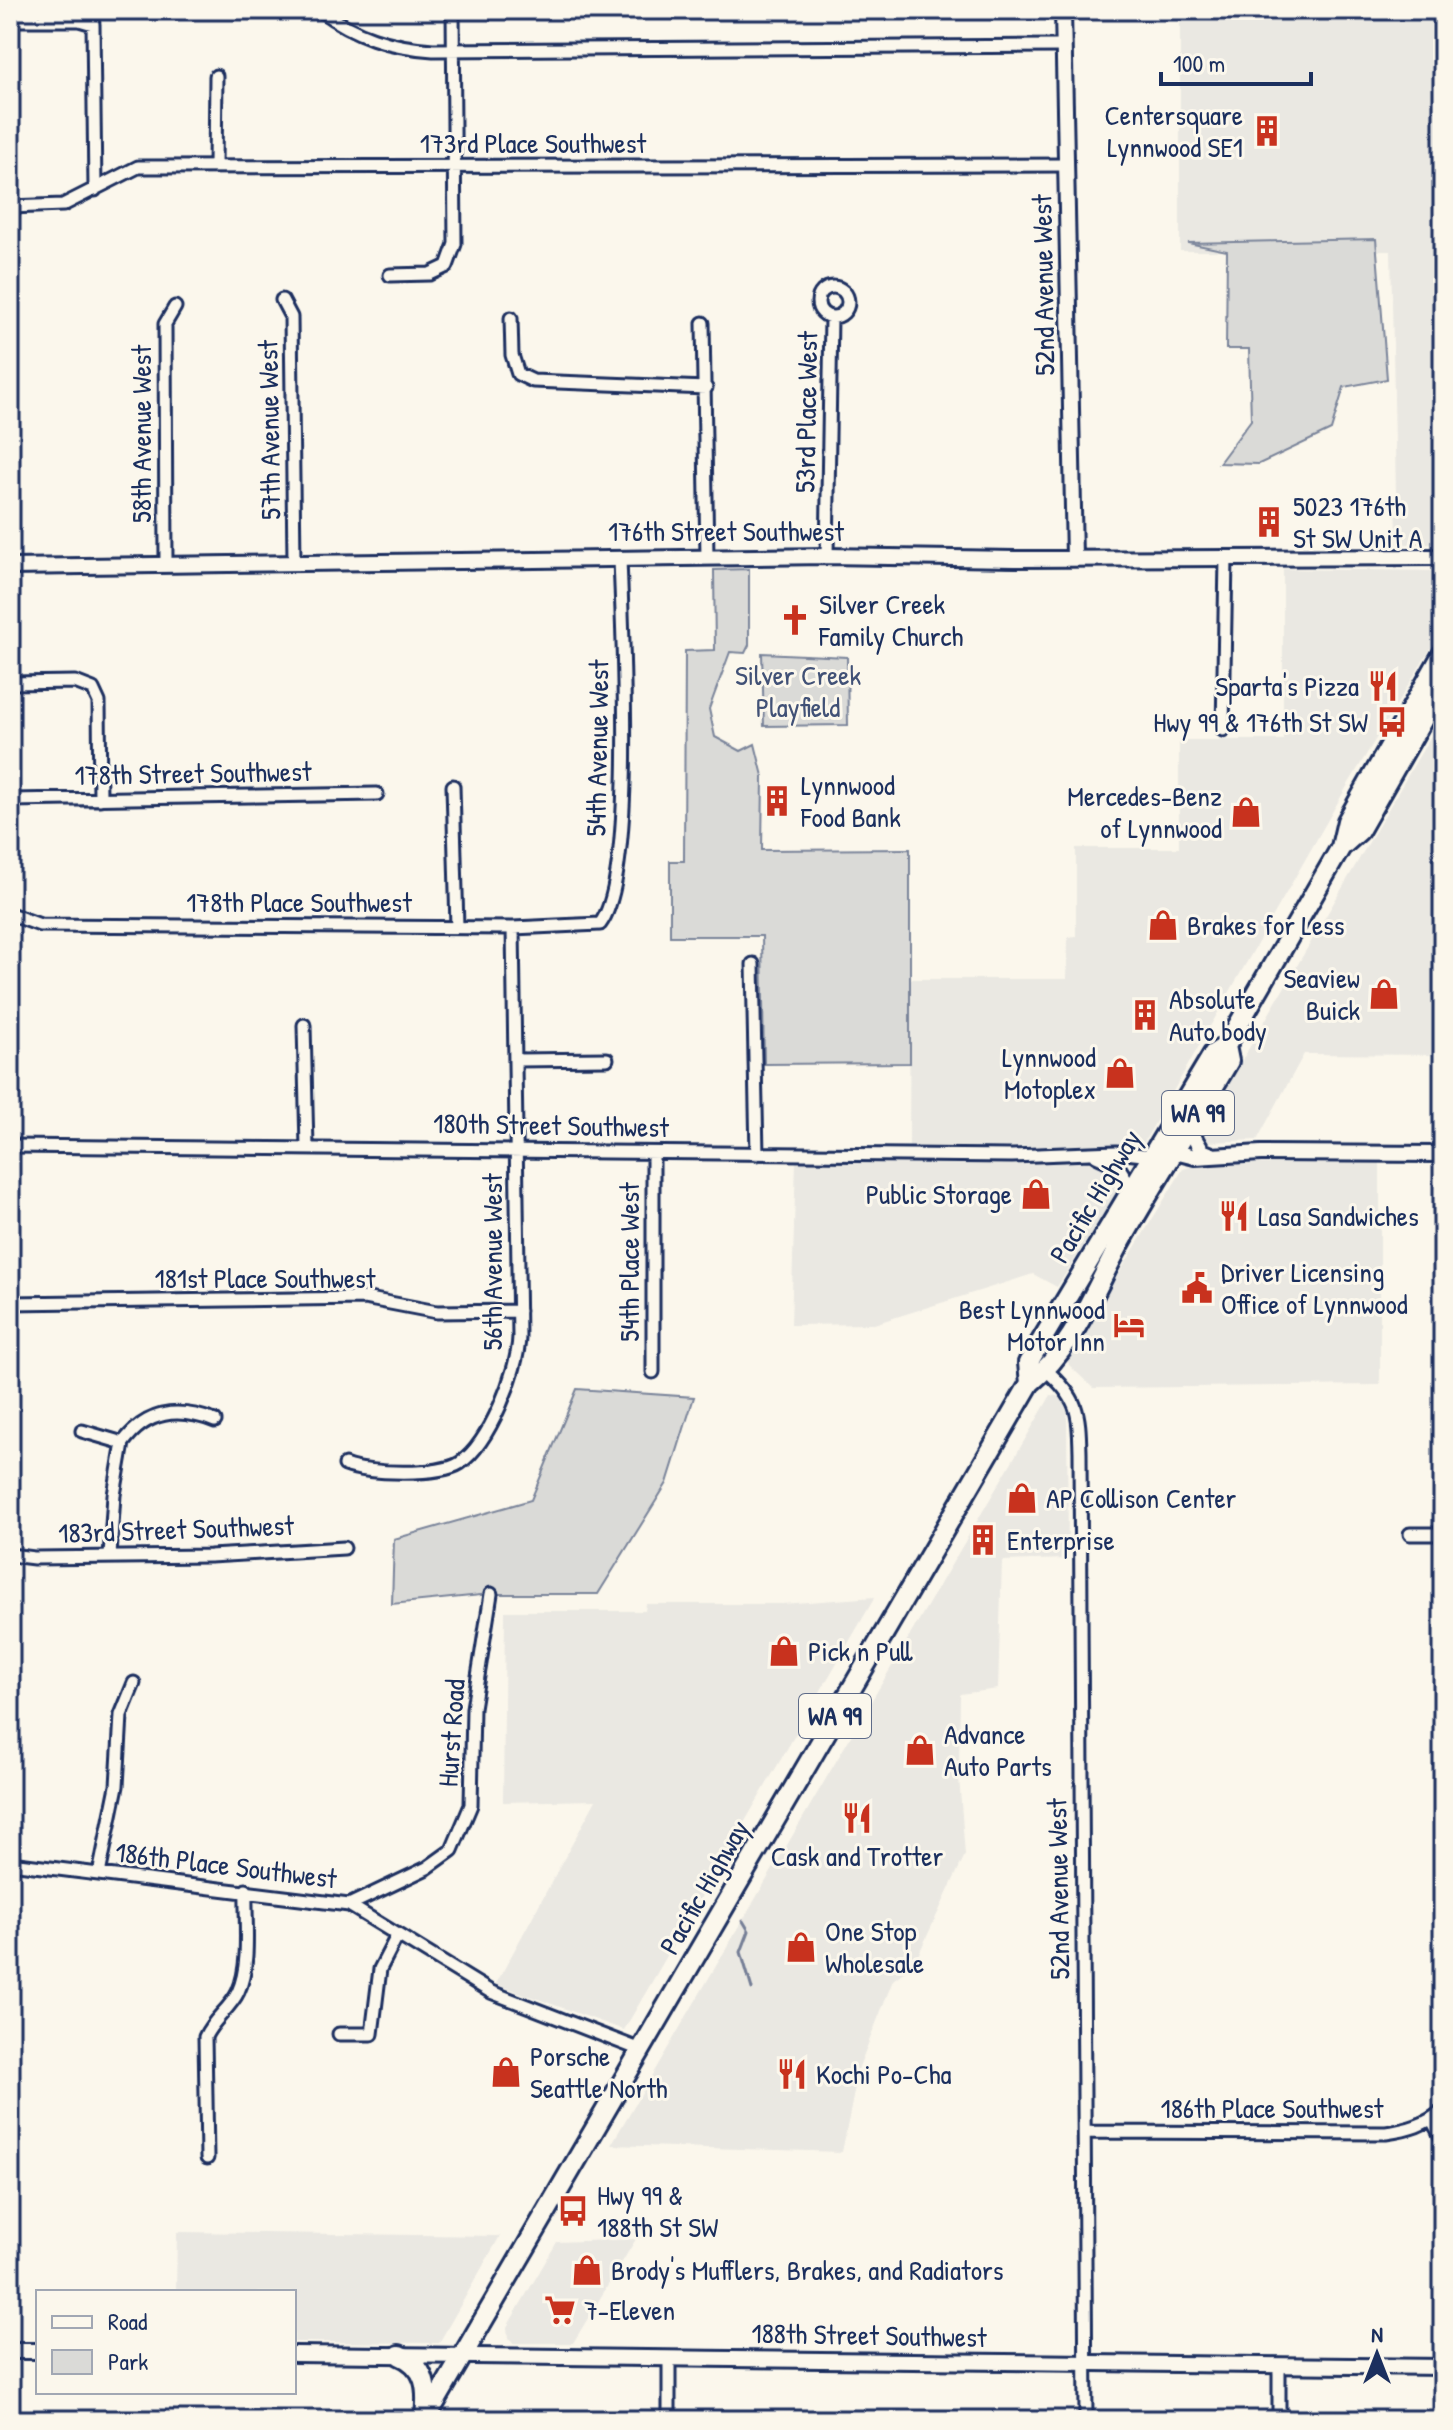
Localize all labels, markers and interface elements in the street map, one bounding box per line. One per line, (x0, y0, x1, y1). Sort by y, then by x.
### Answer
scale bar (1161, 36, 1311, 86)
text: 100 m (1173, 47, 1225, 79)
place label: Centersquare Lynnwood SE1 (1104, 96, 1243, 166)
building icon: Centersquare Lynnwood SE1 (1250, 114, 1284, 148)
street label: 173rd Place Southwest (420, 124, 647, 162)
street label: 52nd Avenue West (1022, 194, 1064, 376)
street label: 53rd Place West (786, 330, 826, 493)
street label: 57th Avenue West (248, 339, 290, 520)
street label: 58th Avenue West (122, 345, 160, 523)
place label: 5023 176th St SW Unit A (1293, 487, 1423, 557)
building icon: 5023 176th St SW Unit A (1252, 505, 1286, 539)
street label: 176th Street Southwest (608, 512, 844, 550)
place label: Silver Creek Family Church (818, 585, 963, 655)
church icon: Silver Creek Family Church (778, 603, 812, 637)
park label: Silver Creek Playfield (735, 656, 861, 726)
street label: 54th Avenue West (576, 659, 618, 837)
place label: Sparta's Pizza (1215, 667, 1359, 705)
restaurant icon: Sparta's Pizza (1366, 669, 1400, 703)
place label: Hwy 99 & 176th St SW (1153, 703, 1368, 741)
bus stop icon: Hwy 99 & 176th St SW (1375, 705, 1409, 739)
street label: 178th Street Southwest (74, 752, 312, 794)
place label: Lynnwood Food Bank (800, 766, 901, 836)
place label: Mercedes-Benz of Lynnwood (1067, 777, 1222, 847)
building icon: Lynnwood Food Bank (760, 784, 794, 818)
shop icon: Mercedes-Benz of Lynnwood (1229, 795, 1263, 829)
street label: 178th Place Southwest (186, 883, 412, 921)
place label: Brakes for Less (1187, 906, 1345, 944)
shop icon: Brakes for Less (1146, 908, 1180, 942)
place label: Seaview Buick (1283, 959, 1360, 1029)
shop icon: Seaview Buick (1367, 977, 1401, 1011)
place label: Absolute Auto body (1169, 980, 1267, 1050)
building icon: Absolute Auto body (1128, 998, 1162, 1032)
place label: Lynnwood Motoplex (1002, 1038, 1096, 1108)
shop icon: Lynnwood Motoplex (1103, 1056, 1137, 1090)
road number: WA 99 (1162, 1091, 1234, 1135)
street label: 180th Street Southwest (433, 1104, 669, 1146)
street label: Pacific Highway (1040, 1122, 1150, 1270)
street label: 56th Avenue West (473, 1173, 511, 1351)
place label: Public Storage (866, 1175, 1012, 1213)
shop icon: Public Storage (1019, 1177, 1053, 1211)
street label: 54th Place West (610, 1182, 648, 1342)
place label: Lasa Sandwiches (1258, 1197, 1419, 1235)
restaurant icon: Lasa Sandwiches (1217, 1199, 1251, 1233)
place label: Driver Licensing Office of Lynnwood (1221, 1253, 1408, 1323)
street label: 181st Place Southwest (155, 1259, 376, 1297)
public building icon: Driver Licensing Office of Lynnwood (1180, 1271, 1214, 1305)
place label: Best Lynnwood Motor Inn (959, 1290, 1105, 1360)
hotel icon: Best Lynnwood Motor Inn (1112, 1308, 1146, 1342)
place label: AP Collison Center (1046, 1479, 1237, 1517)
shop icon: AP Collison Center (1005, 1481, 1039, 1515)
street label: 183rd Street Southwest (57, 1506, 295, 1552)
place label: Enterprise (1007, 1521, 1115, 1559)
building icon: Enterprise (966, 1523, 1000, 1557)
place label: Pick n Pull (808, 1632, 913, 1670)
shop icon: Pick n Pull (767, 1634, 801, 1668)
street label: Hurst Road (428, 1678, 474, 1788)
road number: WA 99 (799, 1694, 871, 1738)
place label: Advance Auto Parts (944, 1715, 1052, 1785)
shop icon: Advance Auto Parts (903, 1733, 937, 1767)
street label: 52nd Avenue West (1037, 1798, 1079, 1980)
restaurant icon: Cask and Trotter (840, 1801, 874, 1835)
street label: Pacific Highway (650, 1813, 758, 1961)
street label: 186th Place Southwest (113, 1833, 339, 1897)
place label: Cask and Trotter (771, 1837, 943, 1875)
place label: One Stop Wholesale (825, 1912, 924, 1982)
shop icon: One Stop Wholesale (784, 1930, 818, 1964)
place label: Porsche Seattle North (530, 2037, 668, 2107)
shop icon: Porsche Seattle North (489, 2055, 523, 2089)
place label: Kochi Po-Cha (816, 2055, 951, 2093)
restaurant icon: Kochi Po-Cha (775, 2057, 809, 2091)
street label: 186th Place Southwest (1161, 2089, 1384, 2127)
place label: Hwy 99 & 188th St SW (597, 2176, 718, 2246)
bus stop icon: Hwy 99 & 188th St SW (556, 2194, 590, 2228)
place label: Brody's Mufflers, Brakes, and Radiators (611, 2251, 1004, 2289)
shop icon: Brody's Mufflers, Brakes, and Radiators (570, 2253, 604, 2287)
legend (36, 2290, 296, 2394)
place label: 7-Eleven (584, 2291, 675, 2329)
supermarket icon: 7-Eleven (543, 2293, 577, 2327)
text: Road (108, 2305, 147, 2337)
street label: 188th Street Southwest (751, 2314, 987, 2356)
north arrow (1337, 2314, 1417, 2394)
text: N (1371, 2319, 1383, 2349)
text: Park (108, 2345, 148, 2377)

